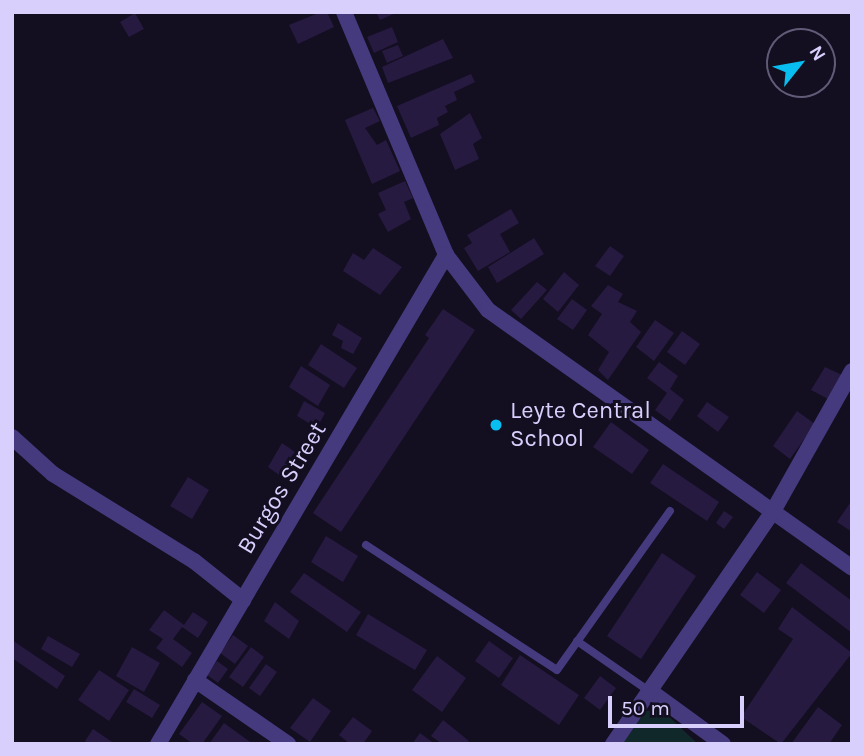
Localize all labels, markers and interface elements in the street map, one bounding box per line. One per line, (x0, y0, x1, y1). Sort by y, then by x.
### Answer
north arrow (766, 28, 836, 98)
text: N (804, 42, 830, 65)
place label: Leyte Central School (510, 397, 651, 453)
street label: Burgos Street (231, 417, 333, 559)
marker: Leyte Central School (488, 417, 504, 433)
scale bar (612, 682, 748, 726)
text: 50 m (621, 696, 670, 720)

